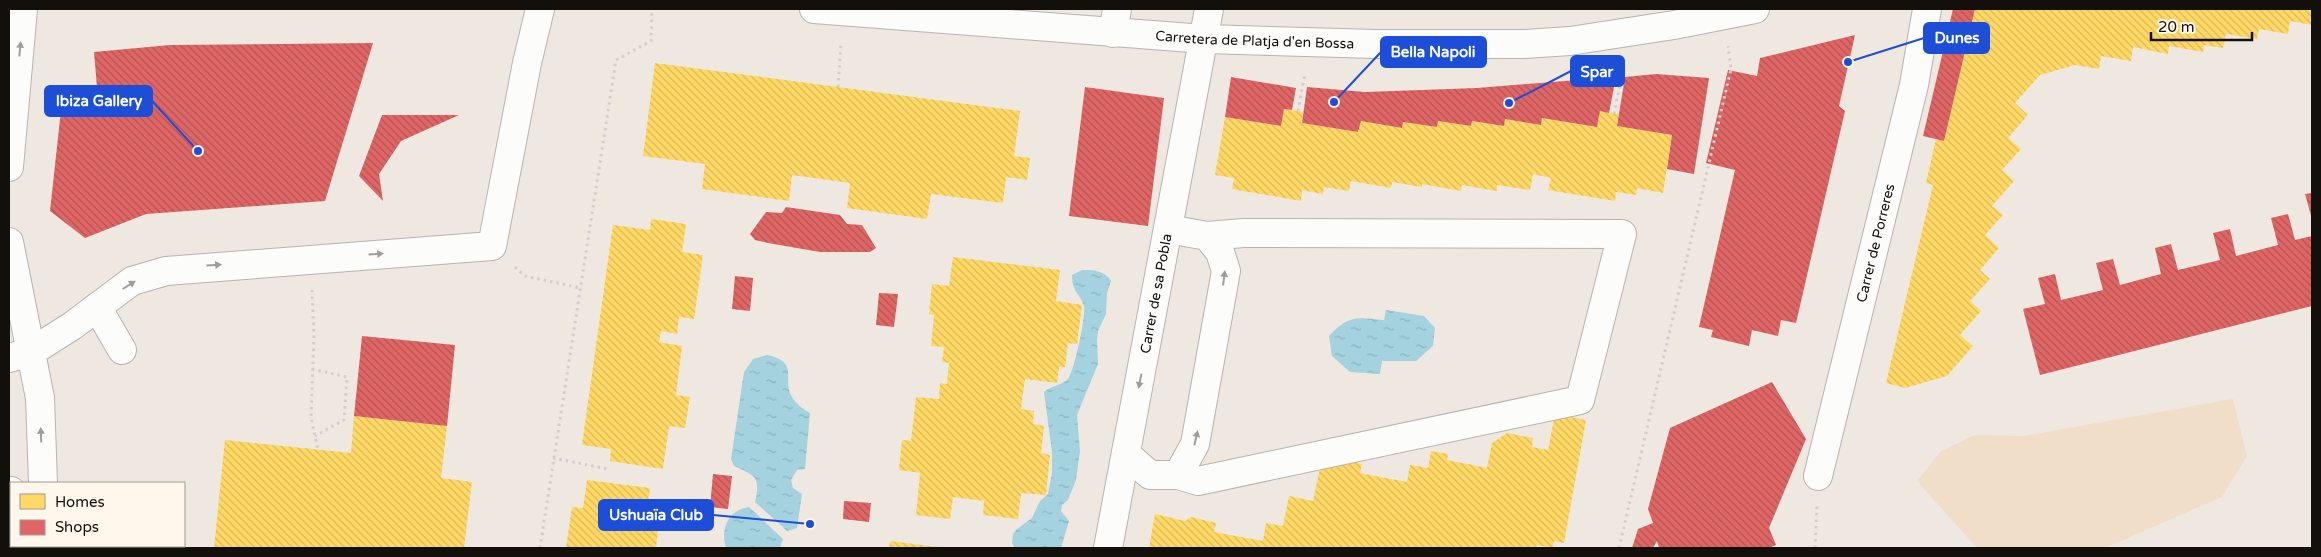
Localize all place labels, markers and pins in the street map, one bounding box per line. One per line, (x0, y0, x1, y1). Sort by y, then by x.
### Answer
callout: Dunes (1924, 23, 1989, 53)
callout: Bella Napoli (1381, 37, 1486, 67)
callout: Spar (1571, 56, 1624, 86)
callout: Ibiza Gallery (45, 86, 152, 116)
callout: Ushuaïa Club (599, 500, 713, 530)

